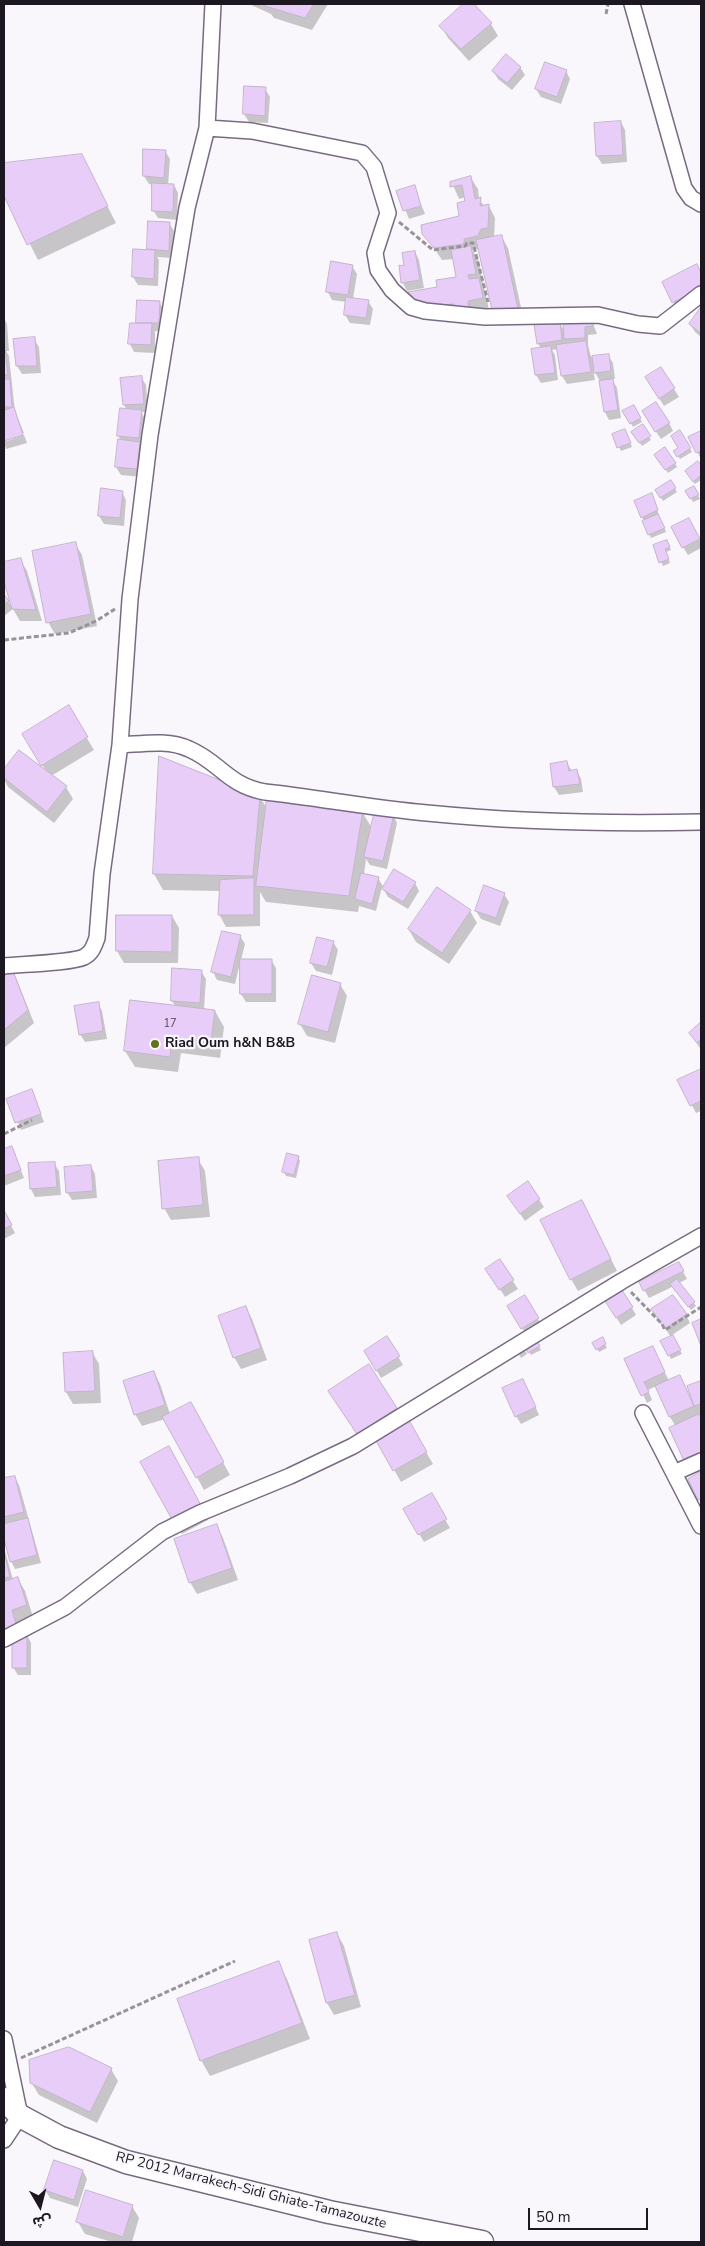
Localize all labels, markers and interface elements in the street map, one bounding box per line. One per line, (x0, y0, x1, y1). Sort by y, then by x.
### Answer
house number: 17 (163, 1017, 177, 1031)
place label: Riad Oum h&N B&B (165, 1036, 295, 1052)
marker: Riad Oum h&N B&B (149, 1038, 161, 1050)
street label: RP 2012 Marrakech-Sidi Ghiate-Tamazouzte (114, 2149, 388, 2233)
north arrow (15, 2181, 65, 2231)
scale bar (530, 2198, 650, 2230)
text: 50 m (536, 2207, 571, 2227)
text: ش (31, 2211, 53, 2232)

